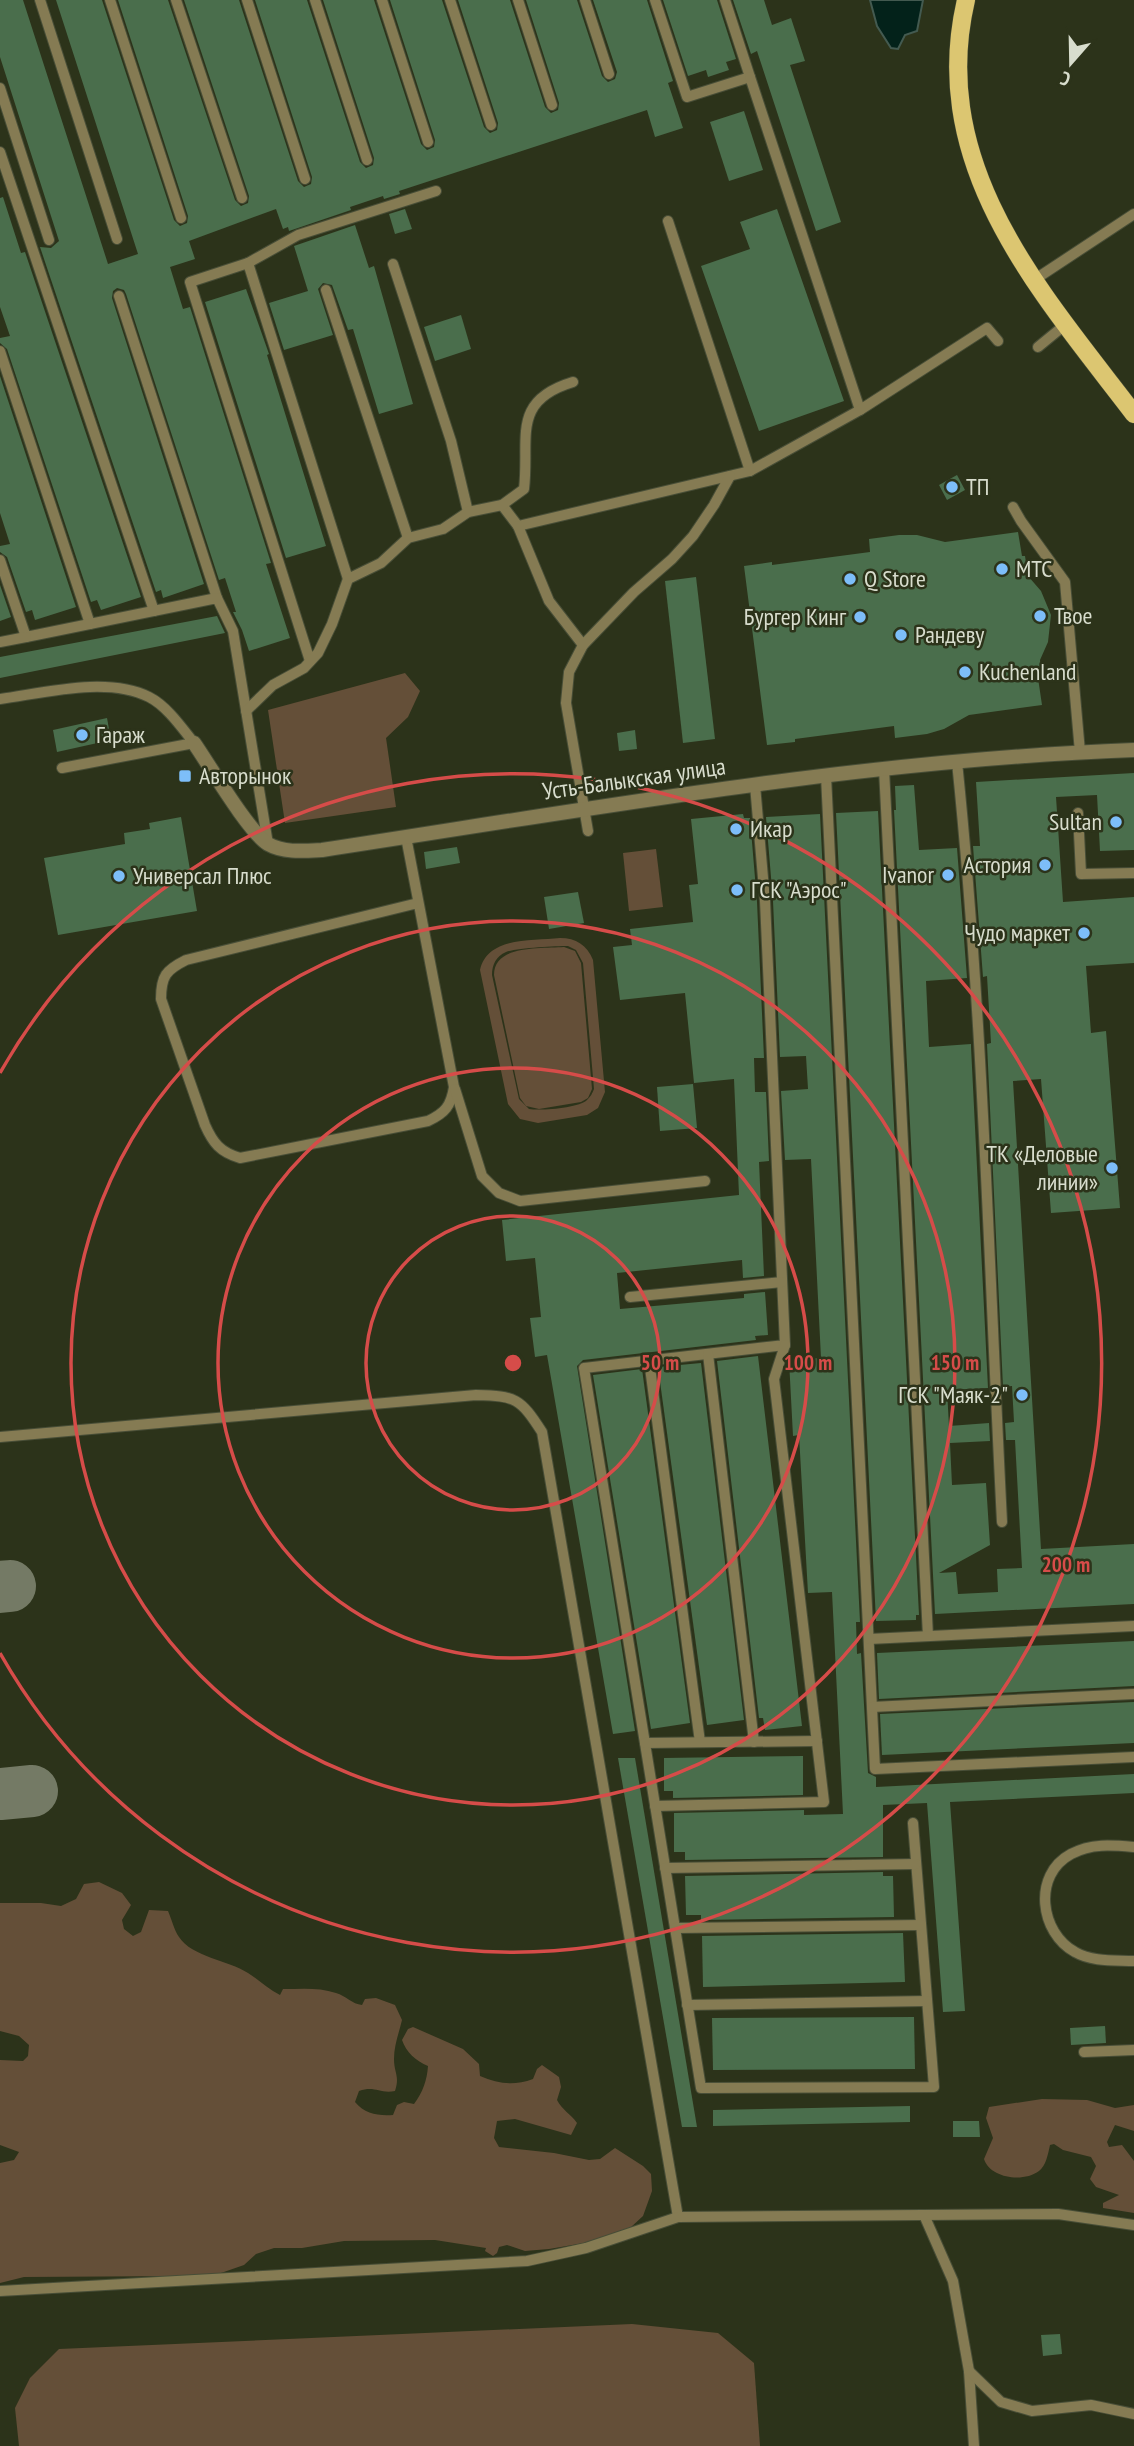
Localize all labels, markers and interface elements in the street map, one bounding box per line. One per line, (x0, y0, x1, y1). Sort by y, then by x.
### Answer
north arrow (1036, 28, 1106, 98)
text: С (1057, 66, 1073, 92)
place label: ТП (966, 471, 989, 502)
marker: ТП (944, 479, 960, 495)
place label: МТС (1016, 553, 1052, 584)
marker: МТС (994, 561, 1010, 577)
place label: Q Store (864, 563, 926, 594)
marker: Q Store (842, 571, 858, 587)
place label: Твое (1054, 600, 1093, 631)
place label: Бургер Кинг (744, 601, 847, 632)
marker: Твое (1032, 608, 1048, 624)
marker: Бургер Кинг (852, 609, 868, 625)
place label: Рандеву (915, 619, 984, 650)
marker: Рандеву (893, 627, 909, 643)
place label: Kuchenland (979, 656, 1076, 687)
marker: Kuchenland (957, 664, 973, 680)
place label: Гараж (96, 719, 145, 750)
marker: Гараж (74, 727, 90, 743)
street label: Усть-Балыкская улица (540, 750, 727, 807)
place label: Авторынок (199, 760, 292, 791)
marker: Авторынок (177, 768, 193, 784)
place label: Sultan (1049, 806, 1102, 837)
place label: Икар (750, 813, 792, 844)
marker: Sultan (1108, 814, 1124, 830)
marker: Икар (728, 821, 744, 837)
place label: Астория (964, 849, 1031, 880)
marker: Астория (1037, 857, 1053, 873)
place label: Ivanor (882, 859, 934, 890)
place label: Универсал Плюс (133, 860, 272, 891)
marker: Ivanor (940, 867, 956, 883)
marker: Универсал Плюс (111, 868, 127, 884)
place label: ГСК "Аэрос" (751, 874, 847, 905)
marker: ГСК "Аэрос" (729, 882, 745, 898)
place label: Чудо маркет (964, 917, 1070, 948)
marker: Чудо маркет (1076, 925, 1092, 941)
place label: ТК «Деловые линии» (986, 1138, 1098, 1197)
marker: ТК «Деловые линии» (1104, 1160, 1120, 1176)
text: 50 m (641, 1349, 679, 1376)
text: 100 m (784, 1349, 832, 1376)
text: 150 m (931, 1349, 979, 1376)
centre of rings (501, 1351, 525, 1375)
place label: ГСК "Маяк-2" (898, 1379, 1008, 1410)
marker: ГСК "Маяк-2" (1014, 1387, 1030, 1403)
text: 200 m (1042, 1551, 1090, 1578)

